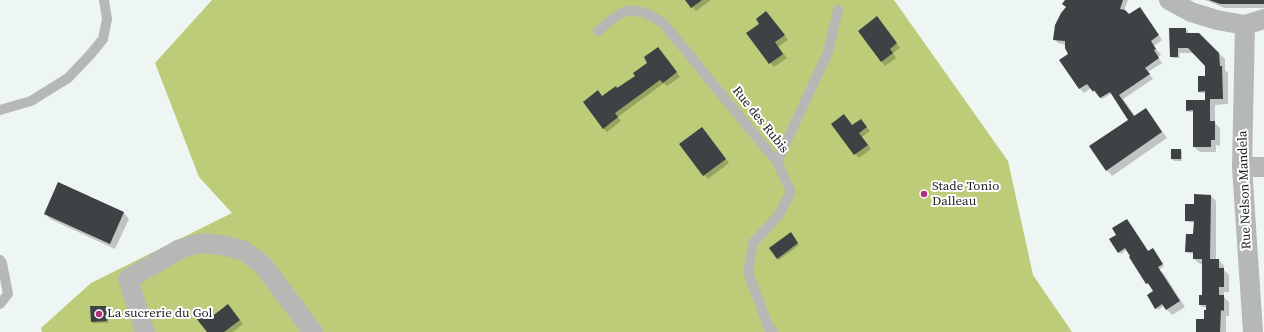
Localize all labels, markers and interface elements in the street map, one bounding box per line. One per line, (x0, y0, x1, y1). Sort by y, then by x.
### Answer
street label: Rue des Rubis (728, 84, 792, 156)
street label: Rue Nelson Mandela (1235, 130, 1255, 250)
place label: Stade Tonio Dalleau (932, 179, 999, 210)
marker: Stade Tonio Dalleau (919, 189, 929, 199)
place label: La sucrerie du Gol (107, 306, 212, 322)
marker: La sucrerie du Gol (94, 309, 104, 319)

